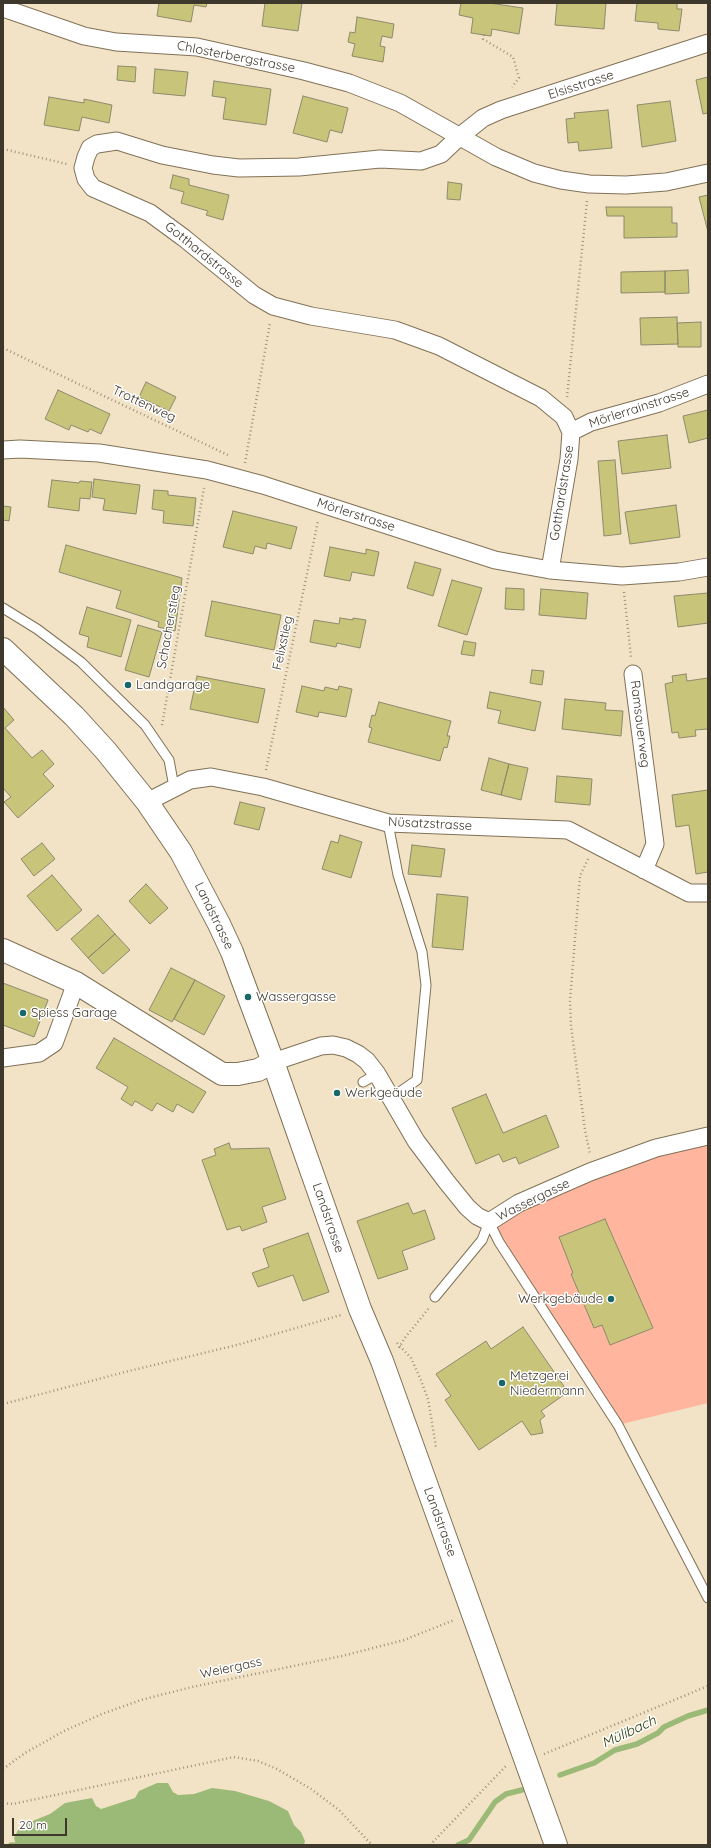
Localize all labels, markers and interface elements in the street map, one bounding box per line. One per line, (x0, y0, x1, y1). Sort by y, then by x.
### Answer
street label: Chlosterbergstrasse (176, 38, 296, 76)
street label: Elsisstrasse (546, 67, 616, 103)
street label: Gotthardstrasse (162, 219, 246, 291)
street label: Trottenweg (110, 382, 178, 426)
street label: Mörlerrainstrasse (587, 384, 691, 432)
street label: Gotthardstrasse (547, 444, 577, 542)
street label: Mörlerstrasse (315, 495, 397, 535)
street label: Schacherstieg (154, 584, 184, 670)
street label: Felixstieg (270, 614, 296, 672)
place label: Landgarage (136, 677, 210, 693)
street label: Ramsauerweg (627, 679, 653, 769)
marker: Landgarage (123, 680, 133, 690)
street label: Nüsatzstrasse (387, 814, 473, 834)
street label: Landstrasse (191, 880, 237, 952)
place label: Wassergasse (256, 989, 336, 1005)
marker: Wassergasse (243, 992, 253, 1002)
place label: Spiess Garage (31, 1005, 117, 1021)
marker: Spiess Garage (18, 1008, 28, 1018)
place label: Werkgeäude (345, 1085, 422, 1101)
marker: Werkgeäude (332, 1088, 342, 1098)
street label: Wassergasse (494, 1175, 572, 1225)
street label: Landstrasse (309, 1181, 347, 1255)
place label: Werkgebäude (518, 1291, 603, 1307)
marker: Werkgebäude (606, 1294, 616, 1304)
place label: Metzgerei Niedermann (510, 1368, 585, 1399)
marker: Metzgerei Niedermann (497, 1378, 507, 1388)
street label: Landstrasse (420, 1485, 460, 1559)
street label: Weiergass (199, 1654, 263, 1682)
water label: Mülibach (599, 1712, 659, 1752)
scale bar (14, 1810, 69, 1836)
text: 20 m (19, 1817, 47, 1832)

